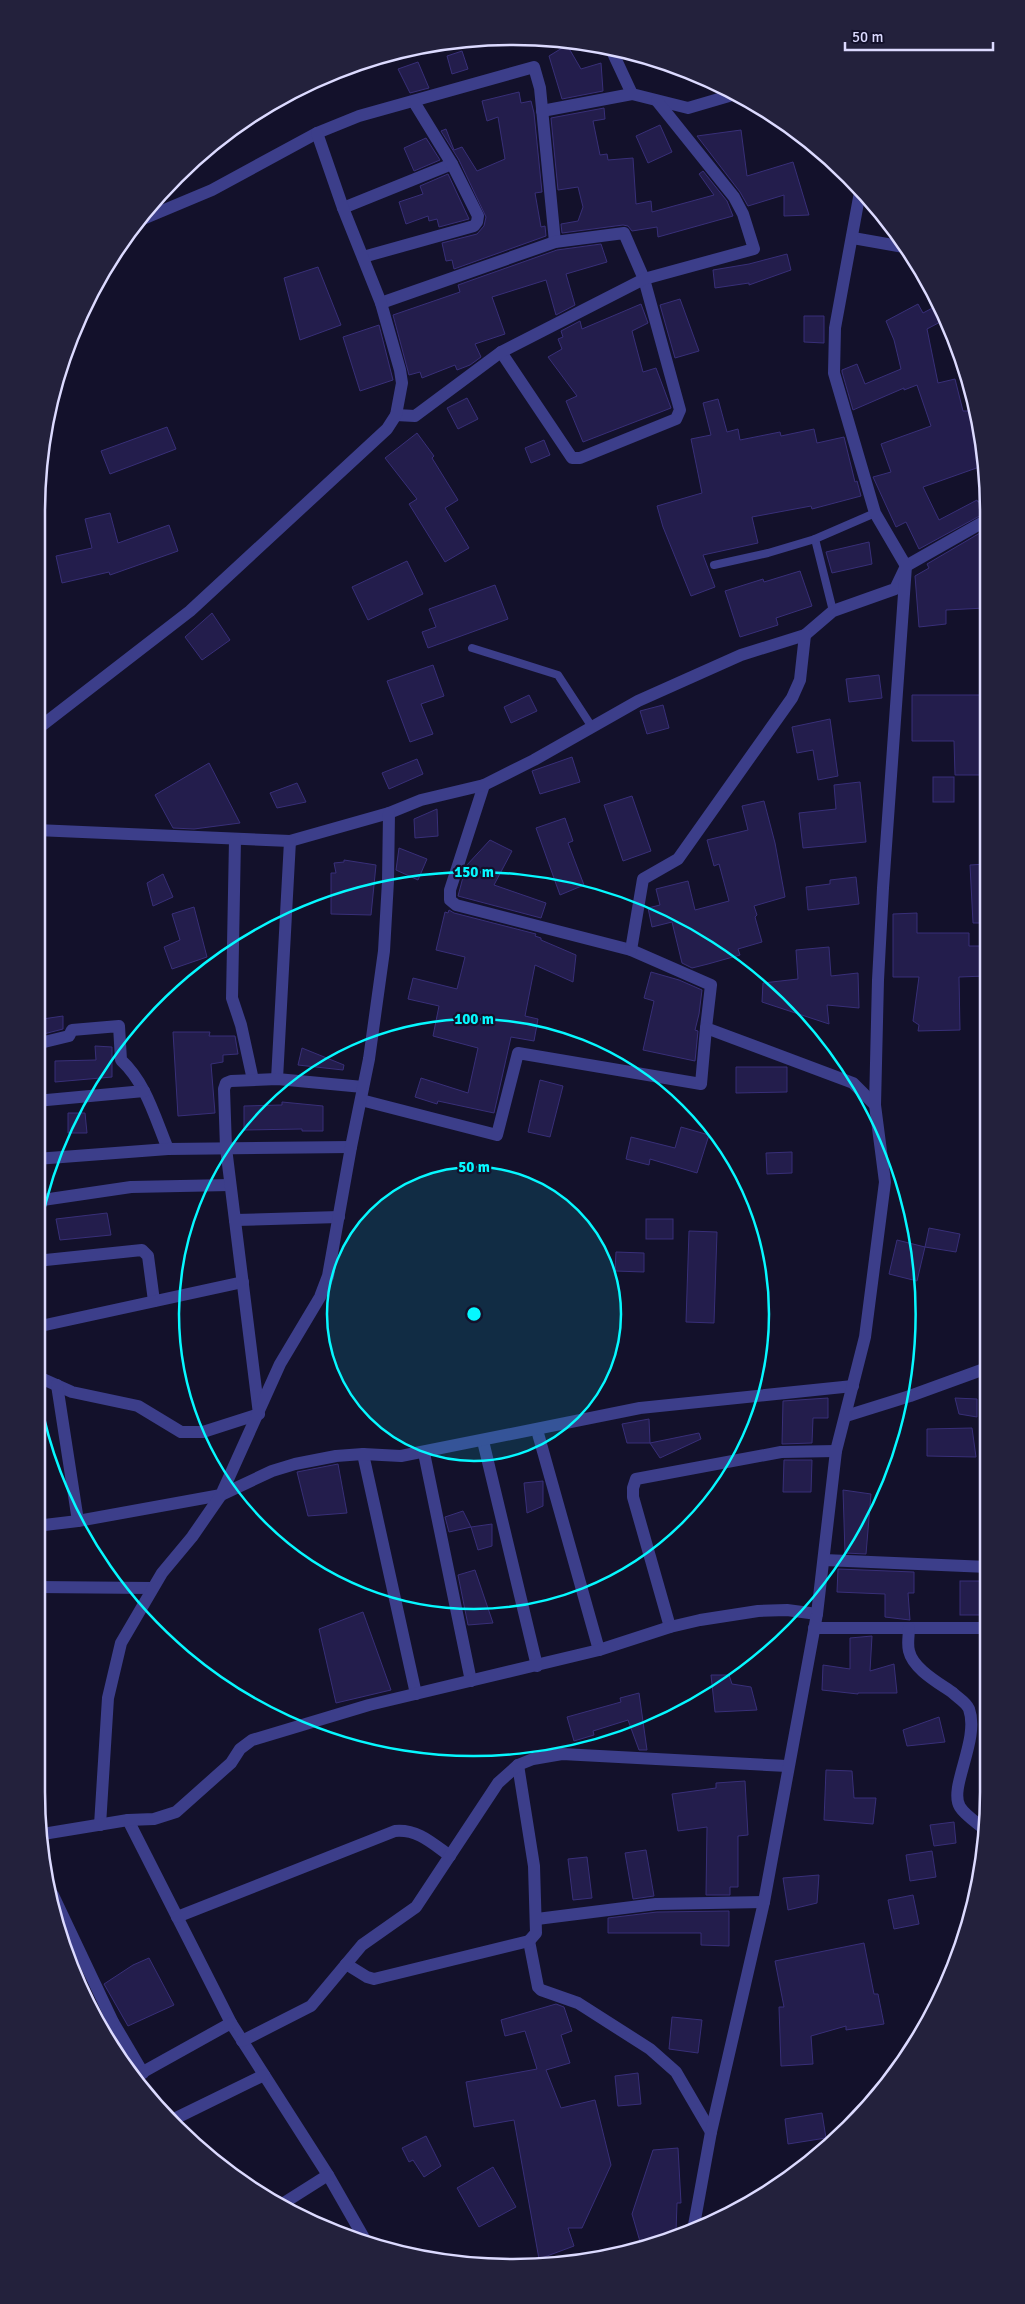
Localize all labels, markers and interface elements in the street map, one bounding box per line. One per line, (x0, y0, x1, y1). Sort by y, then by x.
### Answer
scale bar (845, 20, 992, 52)
text: 50 m (852, 28, 883, 46)
text: 150 m (454, 863, 494, 881)
text: 100 m (454, 1010, 494, 1028)
text: 50 m (458, 1158, 490, 1176)
centre of rings (465, 1305, 483, 1323)

